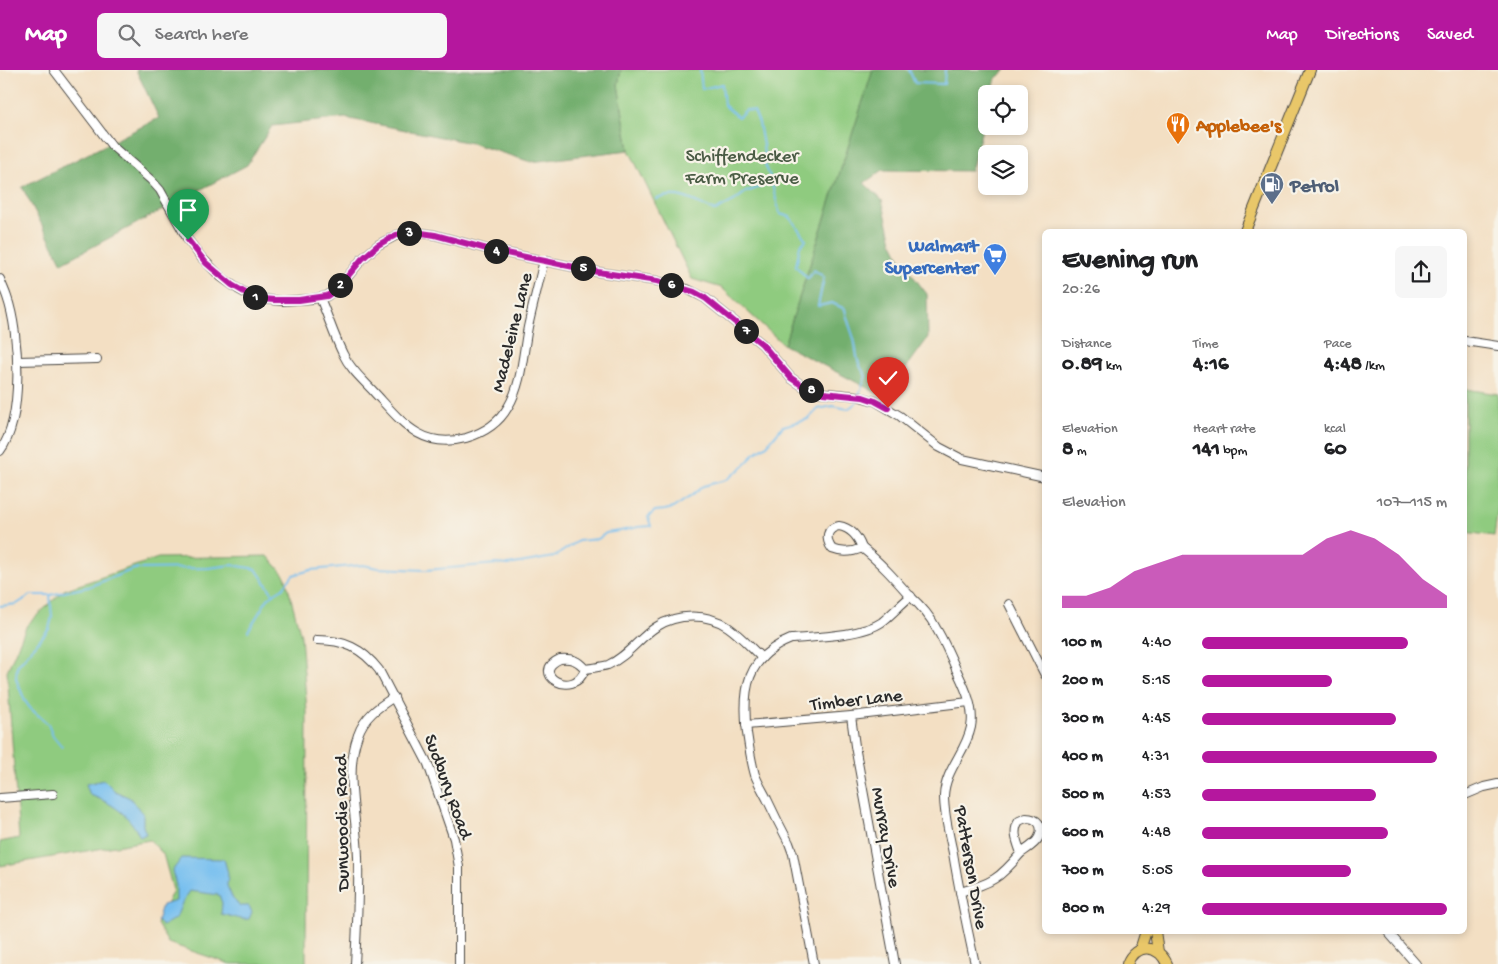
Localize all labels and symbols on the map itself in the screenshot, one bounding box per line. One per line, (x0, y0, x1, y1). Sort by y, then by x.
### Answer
restaurant icon: Applebee's (1165, 111, 1191, 145)
place label: Applebee's (1195, 116, 1282, 139)
park label: Schiffendecker Farm Preserve (684, 146, 800, 191)
fuel station icon: Petrol (1259, 171, 1285, 205)
place label: Petrol (1289, 176, 1339, 199)
pin (167, 189, 209, 240)
pin: 3 (396, 220, 422, 246)
place label: Walmart Supercenter (885, 236, 980, 281)
pin: 4 (484, 238, 508, 264)
supermarket icon: Walmart Supercenter (982, 242, 1008, 276)
pin: 5 (570, 256, 596, 280)
street label: Madeleine Lane (487, 270, 539, 395)
pin: 2 (328, 272, 352, 298)
pin: 6 (658, 272, 684, 298)
pin: 1 (242, 284, 268, 310)
pin: 7 (734, 318, 758, 344)
pin (867, 357, 909, 408)
pin: 8 (798, 378, 824, 402)
street label: Timber Lane (808, 685, 904, 718)
street label: Sudbury Road (417, 732, 477, 845)
street label: Dunwoodie Road (331, 753, 356, 893)
street label: Murray Drive (864, 786, 905, 890)
street label: Patterson Drive (947, 803, 992, 931)

